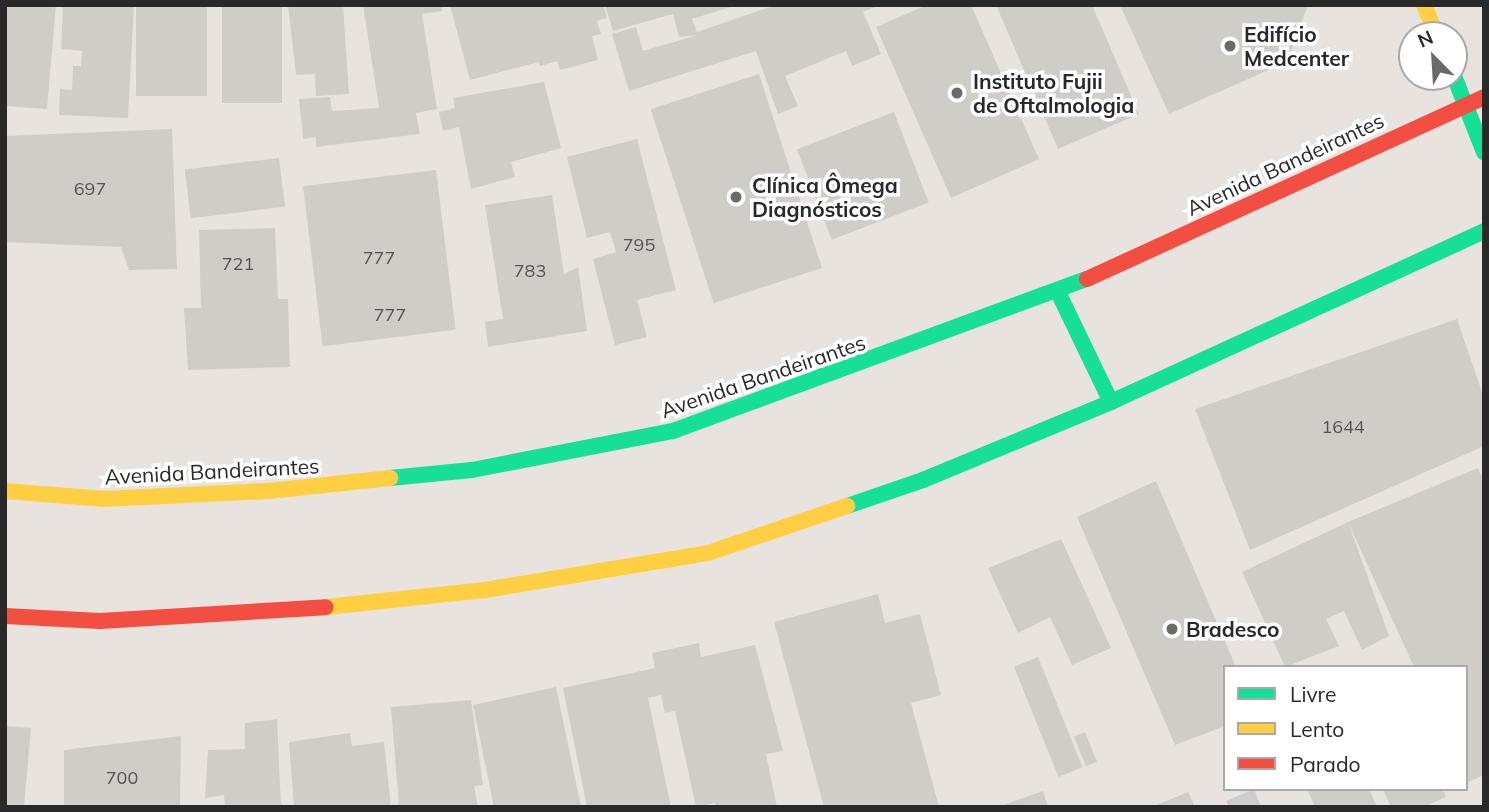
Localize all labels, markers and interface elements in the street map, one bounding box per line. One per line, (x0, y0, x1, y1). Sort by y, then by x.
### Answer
place label: Edifício Medcenter (1244, 21, 1349, 71)
north arrow (1398, 21, 1468, 91)
text: N (1414, 25, 1437, 53)
marker: Edifício Medcenter (1222, 38, 1238, 54)
place label: Instituto Fujii de Oftalmologia (973, 68, 1134, 118)
marker: Instituto Fujii de Oftalmologia (947, 83, 967, 103)
street label: Avenida Bandeirantes (1182, 107, 1388, 221)
place label: Clínica Ômega Diagnósticos (752, 172, 898, 222)
house number: 697 (74, 178, 106, 200)
marker: Clínica Ômega Diagnósticos (726, 187, 746, 207)
house number: 795 (623, 234, 655, 256)
house number: 777 (363, 247, 395, 269)
house number: 721 (222, 253, 254, 275)
house number: 783 (514, 260, 546, 282)
house number: 777 (374, 304, 406, 326)
street label: Avenida Bandeirantes (657, 329, 869, 423)
house number: 1644 (1321, 416, 1365, 438)
street label: Avenida Bandeirantes (104, 453, 320, 489)
place label: Bradesco (1186, 616, 1280, 642)
marker: Bradesco (1164, 621, 1180, 637)
legend (1223, 665, 1468, 791)
text: Livre (1290, 681, 1337, 707)
text: Lento (1290, 716, 1344, 742)
text: Parado (1290, 751, 1360, 777)
house number: 700 (106, 767, 138, 789)

